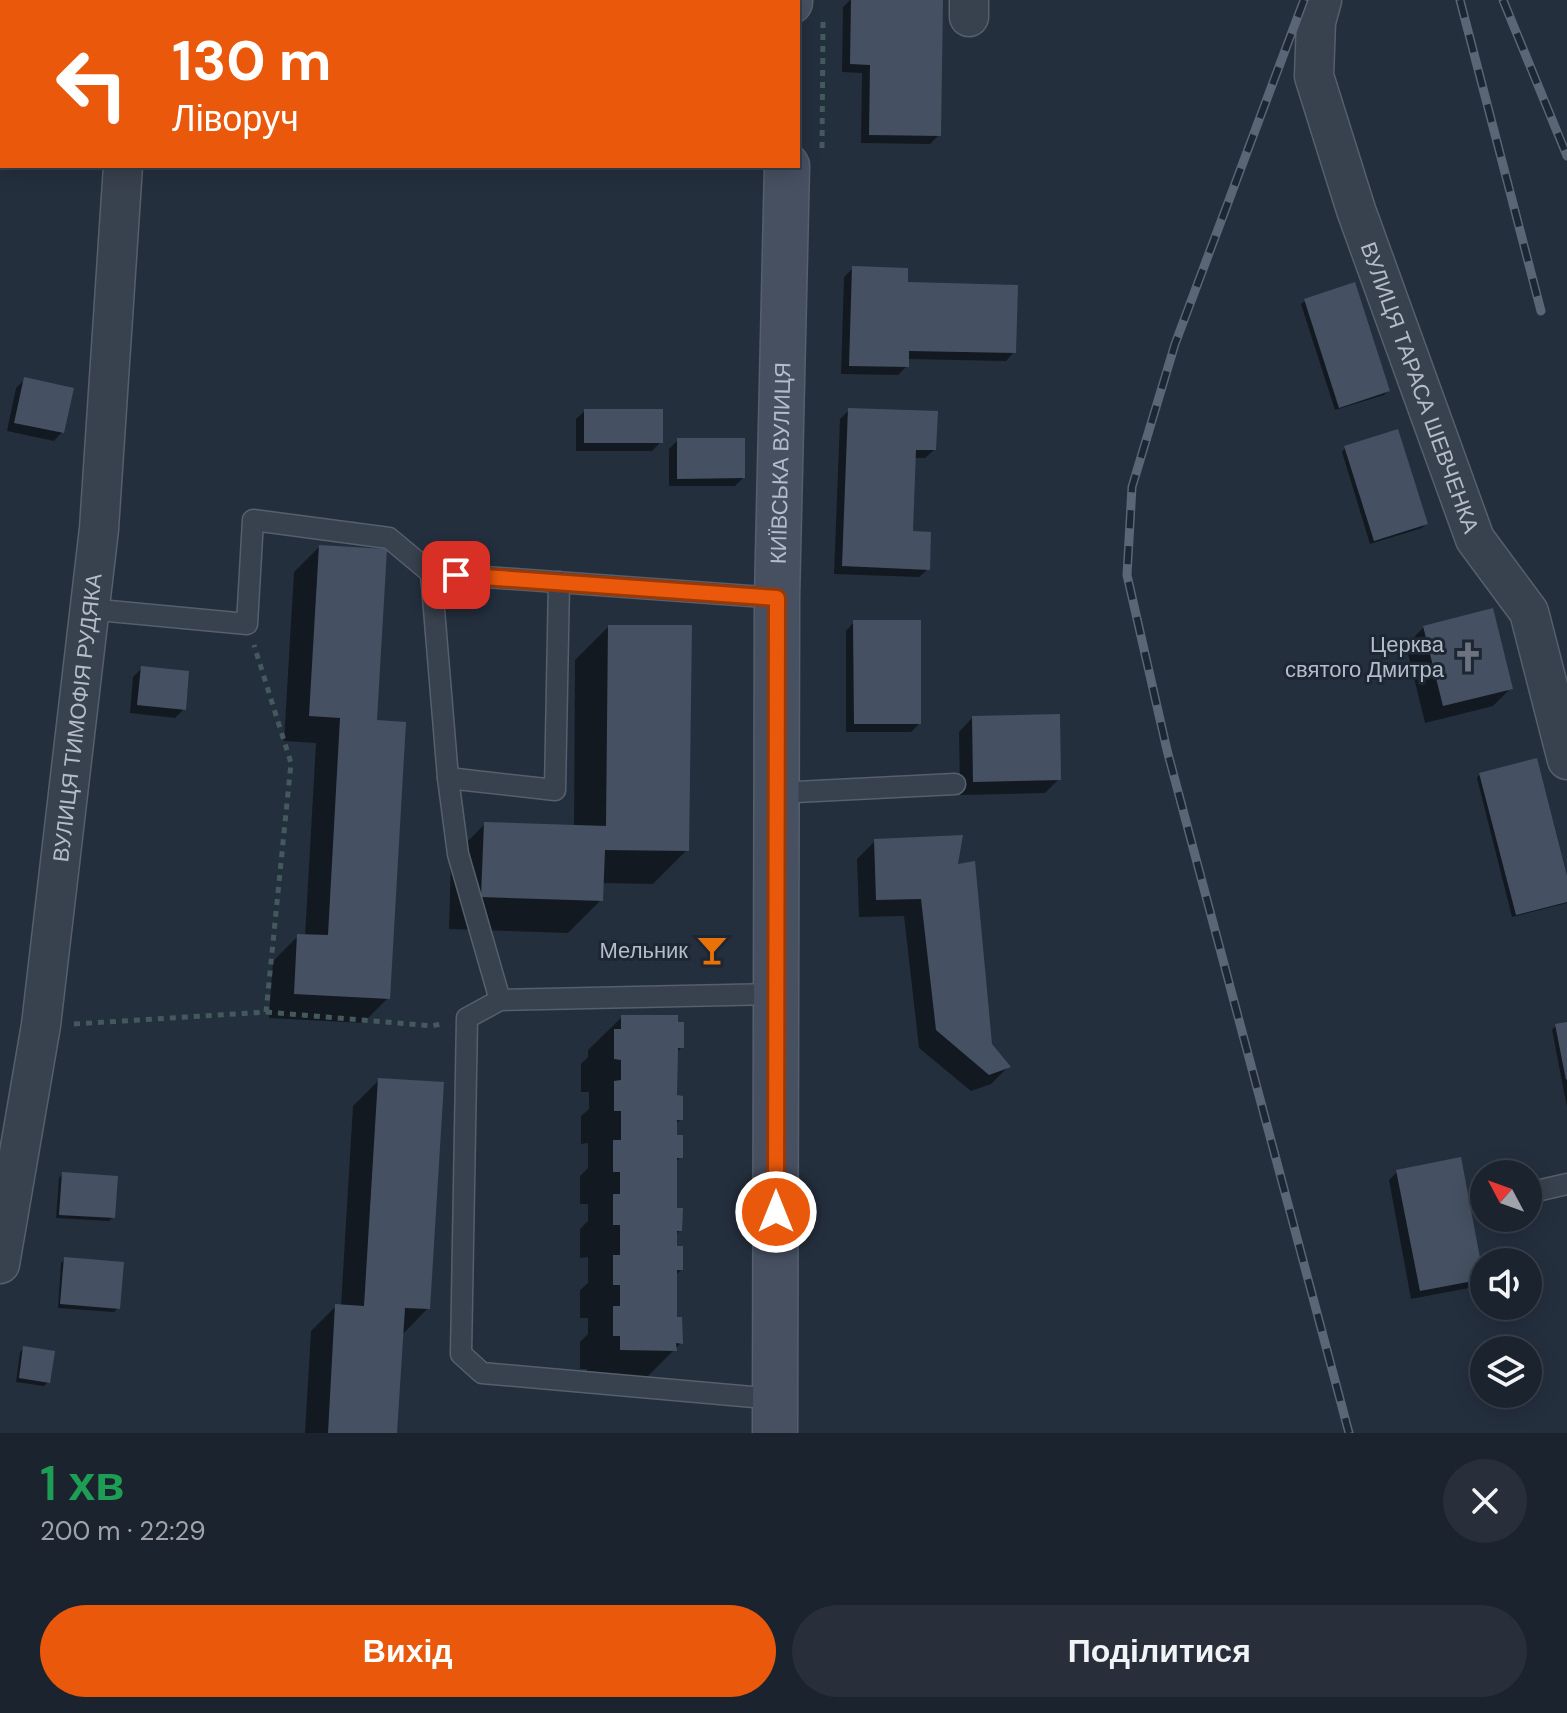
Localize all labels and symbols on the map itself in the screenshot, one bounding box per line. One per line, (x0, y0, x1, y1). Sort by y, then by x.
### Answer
street label: ВУЛИЦЯ ТАРАСА ШЕВЧЕНКА (1354, 238, 1486, 537)
street label: КИЇВСЬКА ВУЛИЦЯ (764, 362, 797, 564)
pin (422, 541, 490, 609)
street label: ВУЛИЦЯ ТИМОФІЯ РУДЯКА (46, 571, 109, 864)
place label: Церква святого Дмитра (1285, 630, 1445, 684)
church icon: Церква святого Дмитра (1451, 640, 1485, 674)
bar icon: Мельник (695, 933, 729, 967)
place label: Мельник (600, 936, 688, 965)
north arrow (1470, 1160, 1542, 1232)
position arrow (734, 1170, 818, 1254)

